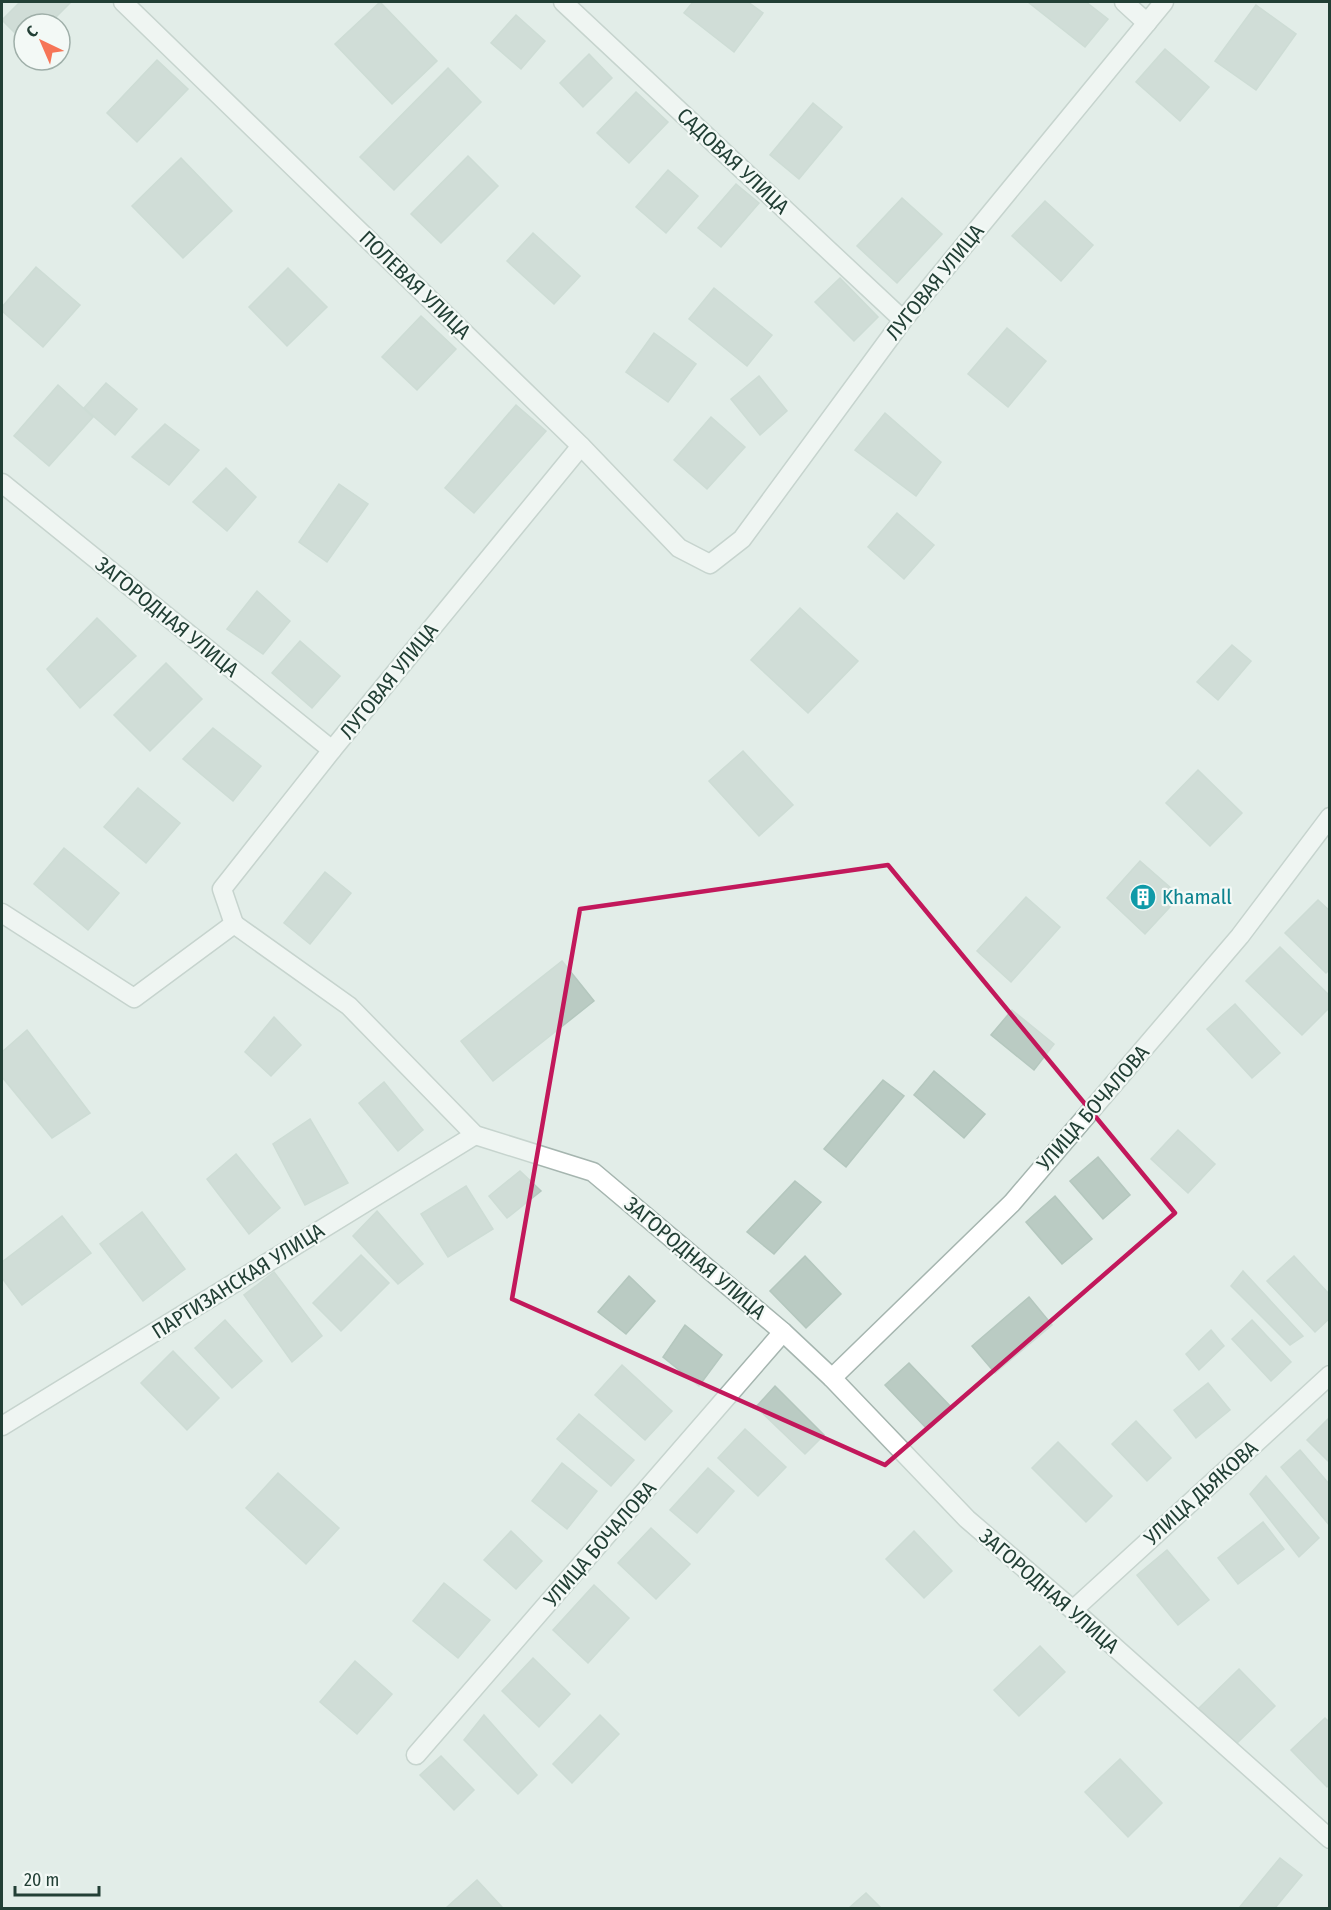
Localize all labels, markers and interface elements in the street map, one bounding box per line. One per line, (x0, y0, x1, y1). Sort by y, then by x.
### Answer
north arrow (12, 12, 72, 72)
text: С (22, 21, 42, 41)
street label: САДОВАЯ УЛИЦА (671, 102, 795, 220)
street label: ЛУГОВАЯ УЛИЦА (880, 219, 990, 345)
street label: ПОЛЕВАЯ УЛИЦА (354, 225, 476, 345)
street label: ЗАГОРОДНАЯ УЛИЦА (90, 551, 244, 683)
street label: ЛУГОВАЯ УЛИЦА (334, 618, 444, 744)
building icon: Khamall (1128, 882, 1158, 912)
place label: Khamall (1162, 884, 1232, 910)
street label: УЛИЦА БОЧАЛОВА (1031, 1040, 1155, 1177)
street label: ЗАГОРОДНАЯ УЛИЦА (619, 1191, 771, 1325)
street label: ПАРТИЗАНСКАЯ УЛИЦА (147, 1217, 329, 1345)
street label: УЛИЦА ДЬЯКОВА (1138, 1435, 1263, 1552)
street label: УЛИЦА БОЧАЛОВА (538, 1476, 662, 1613)
street label: ЗАГОРОДНАЯ УЛИЦА (974, 1523, 1124, 1659)
scale bar (15, 1859, 99, 1897)
text: 20 m (24, 1869, 59, 1891)

